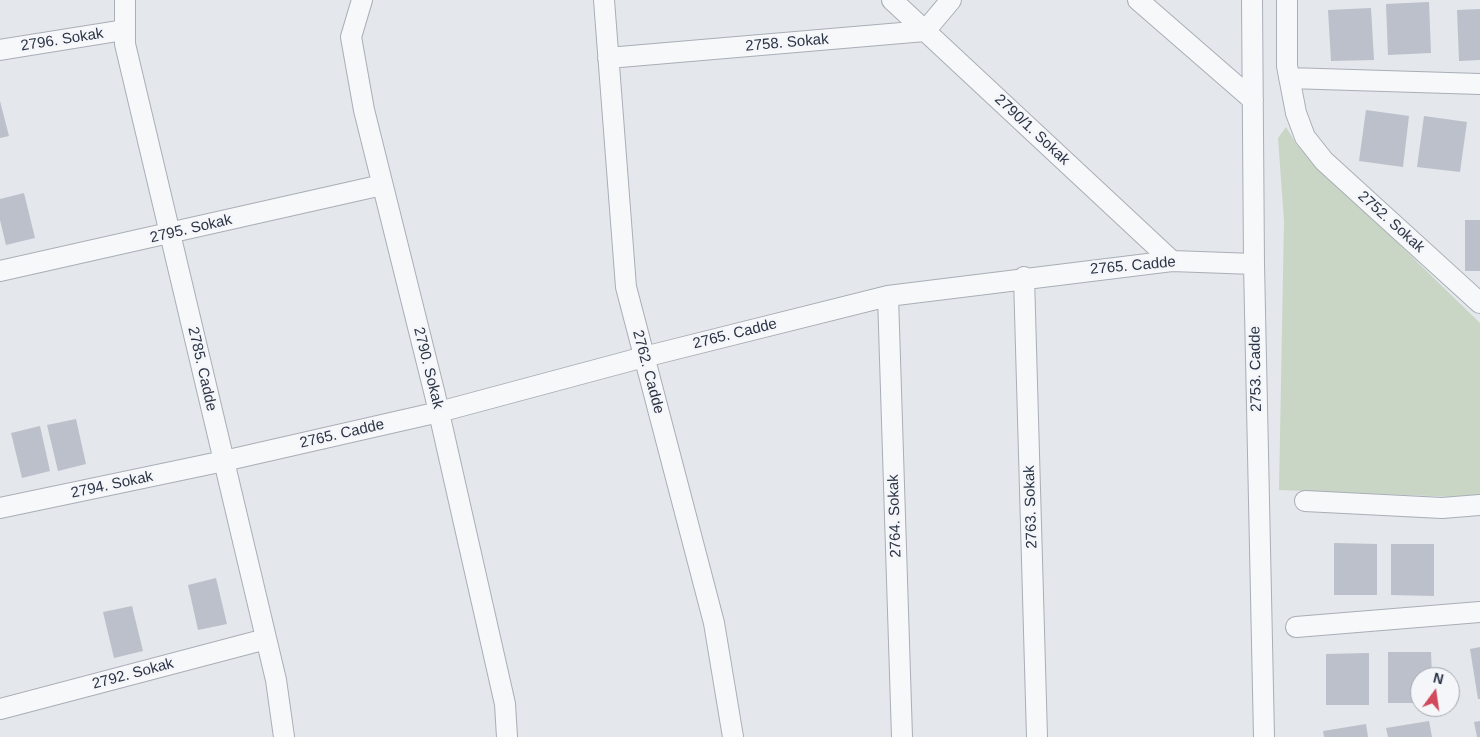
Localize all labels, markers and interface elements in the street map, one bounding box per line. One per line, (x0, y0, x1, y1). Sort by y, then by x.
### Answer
street label: 2796. Sokak (19, 25, 105, 55)
street label: 2758. Sokak (745, 30, 829, 56)
street label: 2790/1. Sokak (991, 91, 1073, 169)
street label: 2752. Sokak (1354, 187, 1428, 257)
street label: 2795. Sokak (148, 211, 234, 247)
street label: 2765. Cadde (1089, 253, 1177, 279)
street label: 2765. Cadde (691, 315, 779, 353)
street label: 2785. Cadde (184, 325, 220, 413)
street label: 2790. Sokak (409, 325, 447, 411)
street label: 2753. Cadde (1246, 326, 1266, 412)
street label: 2762. Cadde (628, 328, 668, 416)
street label: 2765. Cadde (298, 416, 386, 452)
street label: 2763. Sokak (1021, 465, 1041, 549)
street label: 2794. Sokak (69, 468, 155, 502)
street label: 2764. Sokak (885, 474, 905, 558)
street label: 2792. Sokak (90, 655, 176, 693)
north arrow (1410, 667, 1460, 717)
text: N (1432, 669, 1445, 687)

